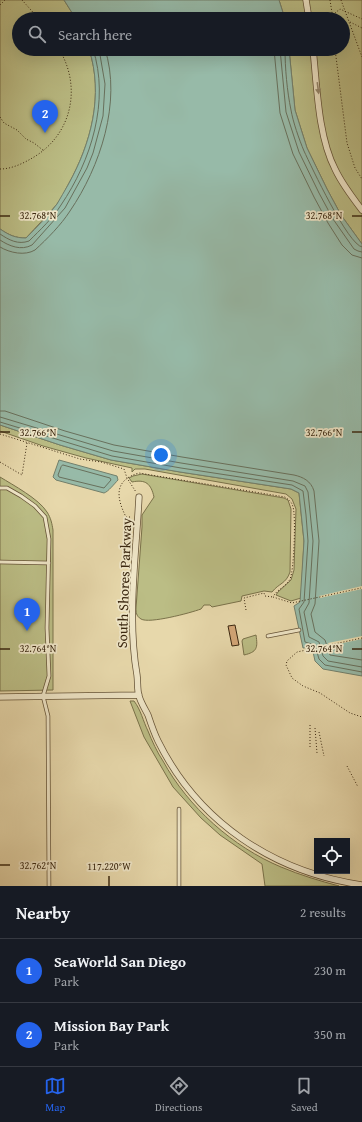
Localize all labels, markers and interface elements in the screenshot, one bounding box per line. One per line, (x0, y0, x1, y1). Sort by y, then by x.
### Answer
search box (12, 12, 350, 56)
icon: search (26, 23, 48, 45)
text: Search here (58, 24, 132, 45)
one-way arrow (314, 82, 321, 94)
pin: 2 (32, 100, 58, 133)
text: 32.768°N (20, 208, 57, 223)
text: 32.768°N (306, 208, 343, 223)
text: 32.766°N (20, 425, 57, 440)
text: 32.766°N (306, 425, 343, 440)
your location (151, 445, 171, 465)
street label: South Shores Parkway (112, 517, 136, 649)
pin: 1 (14, 598, 40, 631)
text: 32.764°N (20, 641, 57, 656)
text: 32.764°N (306, 641, 343, 656)
map controls (314, 838, 350, 874)
button: locate (314, 838, 350, 874)
text: 32.762°N (20, 858, 57, 873)
text: 117.220°W (87, 859, 131, 874)
text: Nearby (16, 900, 70, 925)
text: 2 results (300, 903, 346, 922)
text: SeaWorld San Diego (54, 951, 186, 972)
text: 1 (26, 961, 32, 980)
text: 230 m (314, 961, 346, 980)
text: Park (54, 972, 79, 991)
text: Mission Bay Park (54, 1015, 169, 1036)
text: 2 (26, 1025, 32, 1044)
text: 350 m (314, 1025, 346, 1044)
text: Park (54, 1036, 79, 1055)
tab: Map (44, 1075, 66, 1115)
tab: Directions (155, 1075, 202, 1115)
tab: Saved (291, 1075, 318, 1115)

